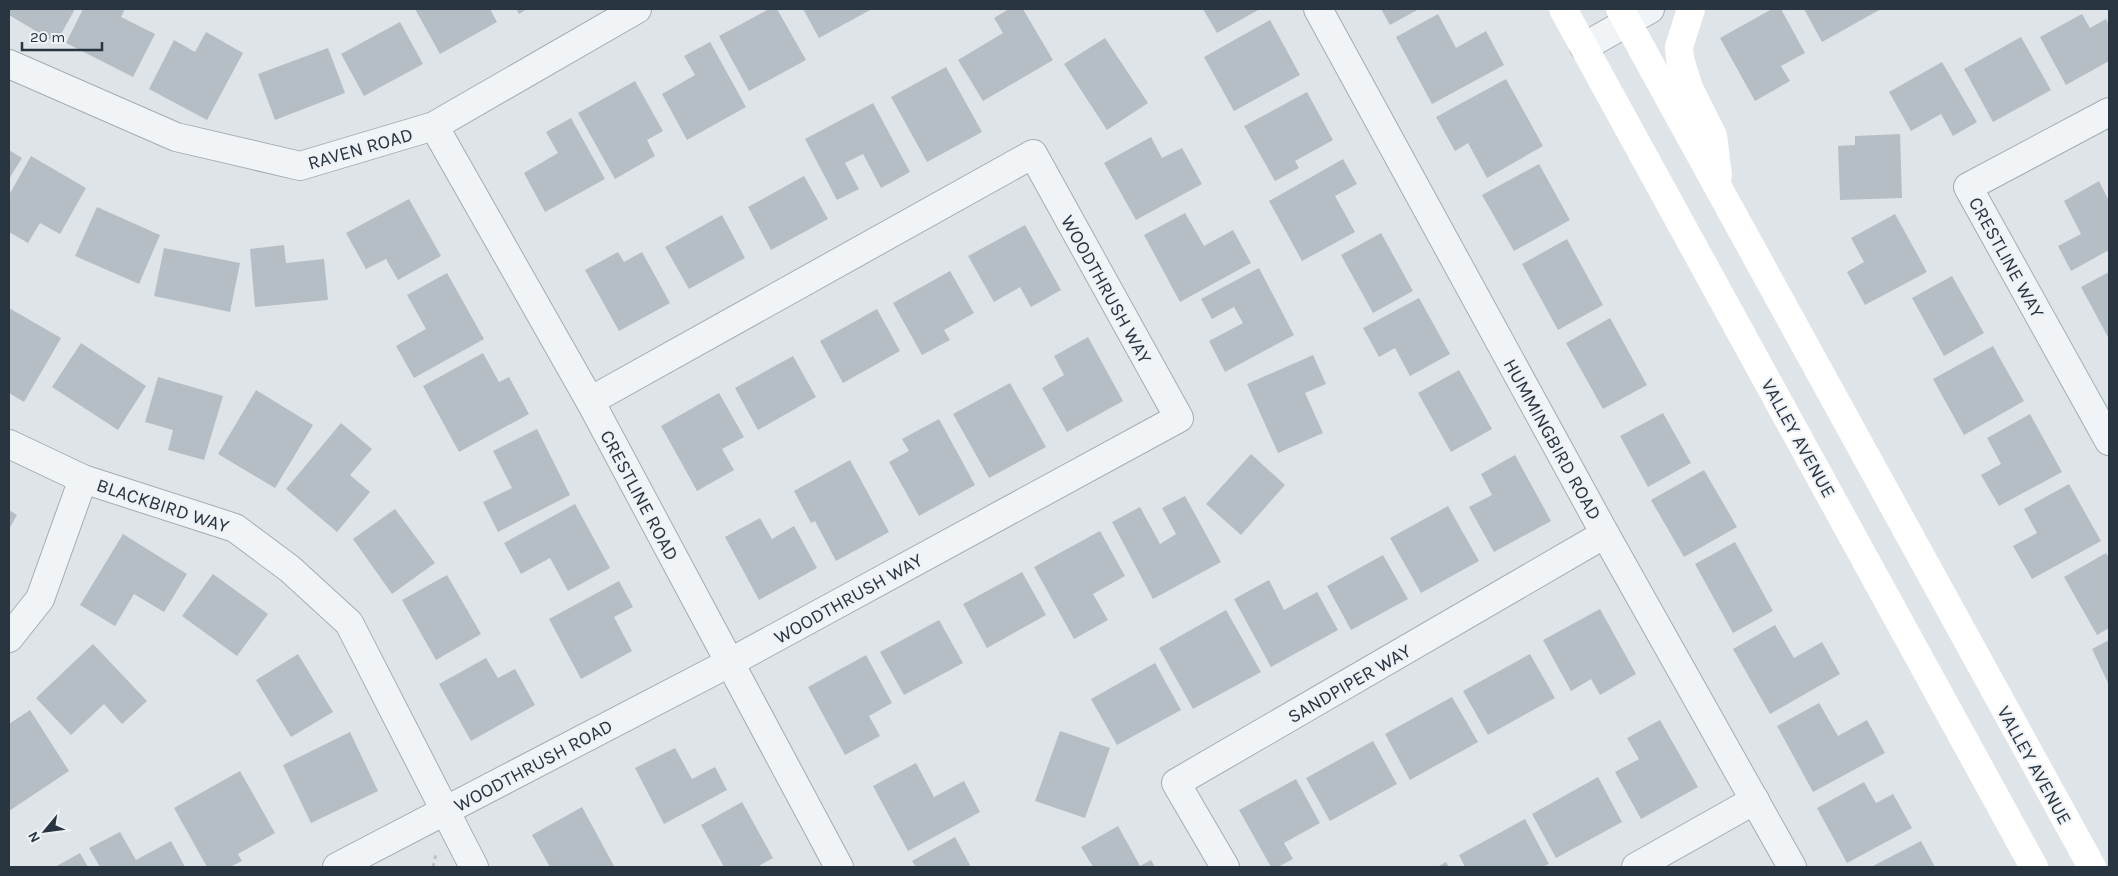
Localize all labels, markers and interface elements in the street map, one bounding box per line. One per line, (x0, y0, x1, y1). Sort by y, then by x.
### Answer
scale bar (22, 20, 102, 52)
text: 20 m (30, 28, 65, 46)
street label: RAVEN ROAD (305, 123, 415, 174)
street label: CRESTLINE WAY (1964, 193, 2049, 322)
street label: WOODTHRUSH WAY (1056, 211, 1156, 368)
street label: HUMMINGBIRD ROAD (1499, 355, 1606, 524)
street label: VALLEY AVENUE (1756, 375, 1840, 502)
street label: CRESTLINE ROAD (595, 426, 683, 565)
street label: BLACKBIRD WAY (94, 474, 232, 538)
street label: WOODTHRUSH WAY (770, 549, 927, 649)
street label: SANDPIPER WAY (1284, 639, 1415, 728)
street label: VALLEY AVENUE (1992, 702, 2076, 829)
street label: WOODTHRUSH ROAD (450, 715, 616, 817)
north arrow (20, 806, 70, 856)
text: N (24, 829, 44, 846)

